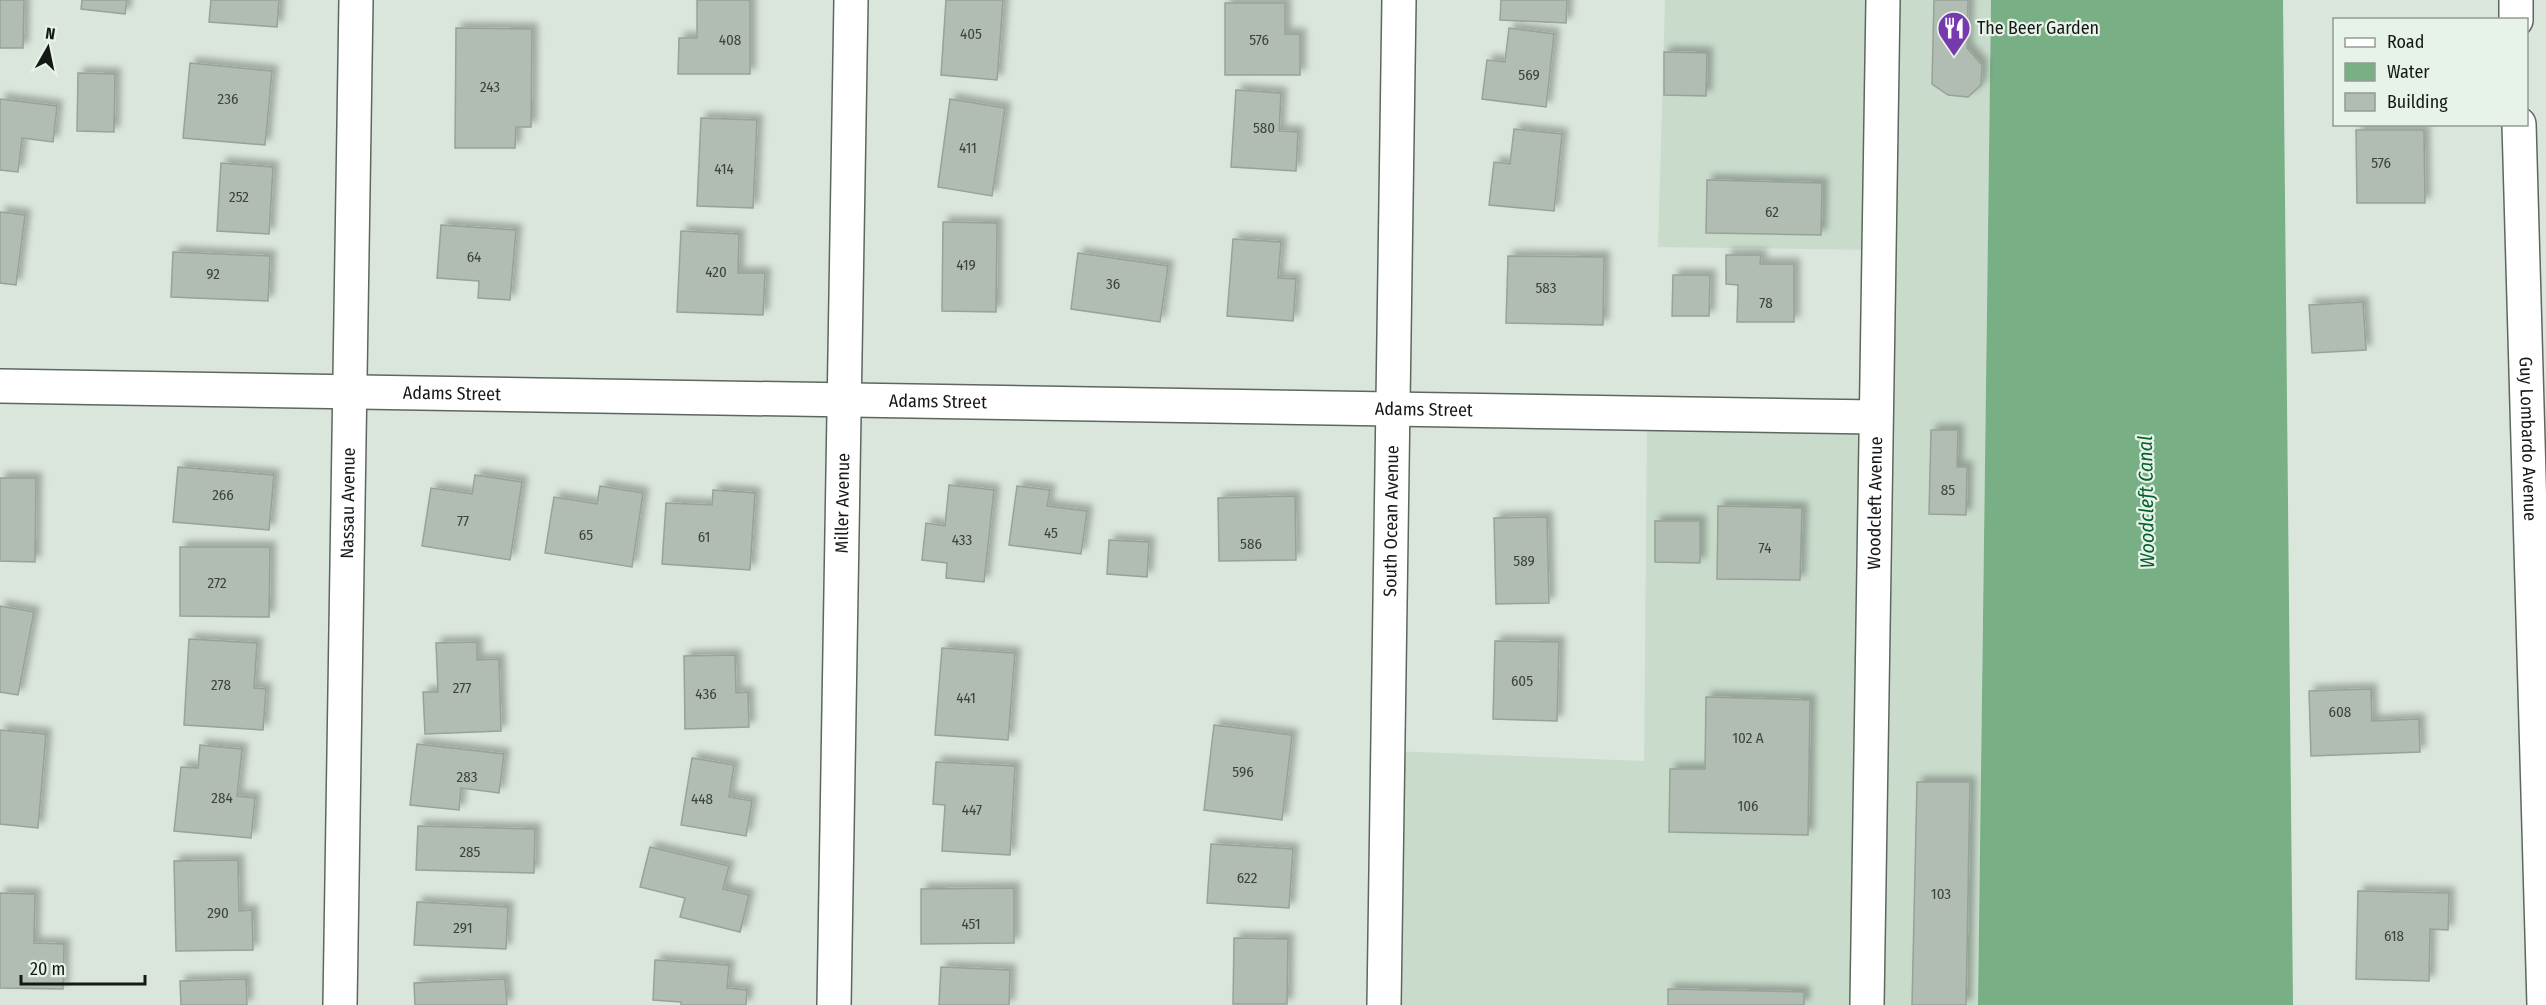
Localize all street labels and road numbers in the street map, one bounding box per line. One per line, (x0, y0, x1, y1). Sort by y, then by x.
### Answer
street label: Guy Lombardo Avenue (2515, 356, 2541, 521)
street label: Adams Street (403, 382, 501, 405)
street label: Adams Street (889, 390, 987, 413)
street label: Adams Street (1375, 398, 1473, 421)
street label: Woodcleft Avenue (1863, 436, 1887, 570)
street label: South Ocean Avenue (1379, 445, 1403, 597)
street label: Nassau Avenue (336, 447, 360, 559)
street label: Miller Avenue (831, 453, 854, 553)

